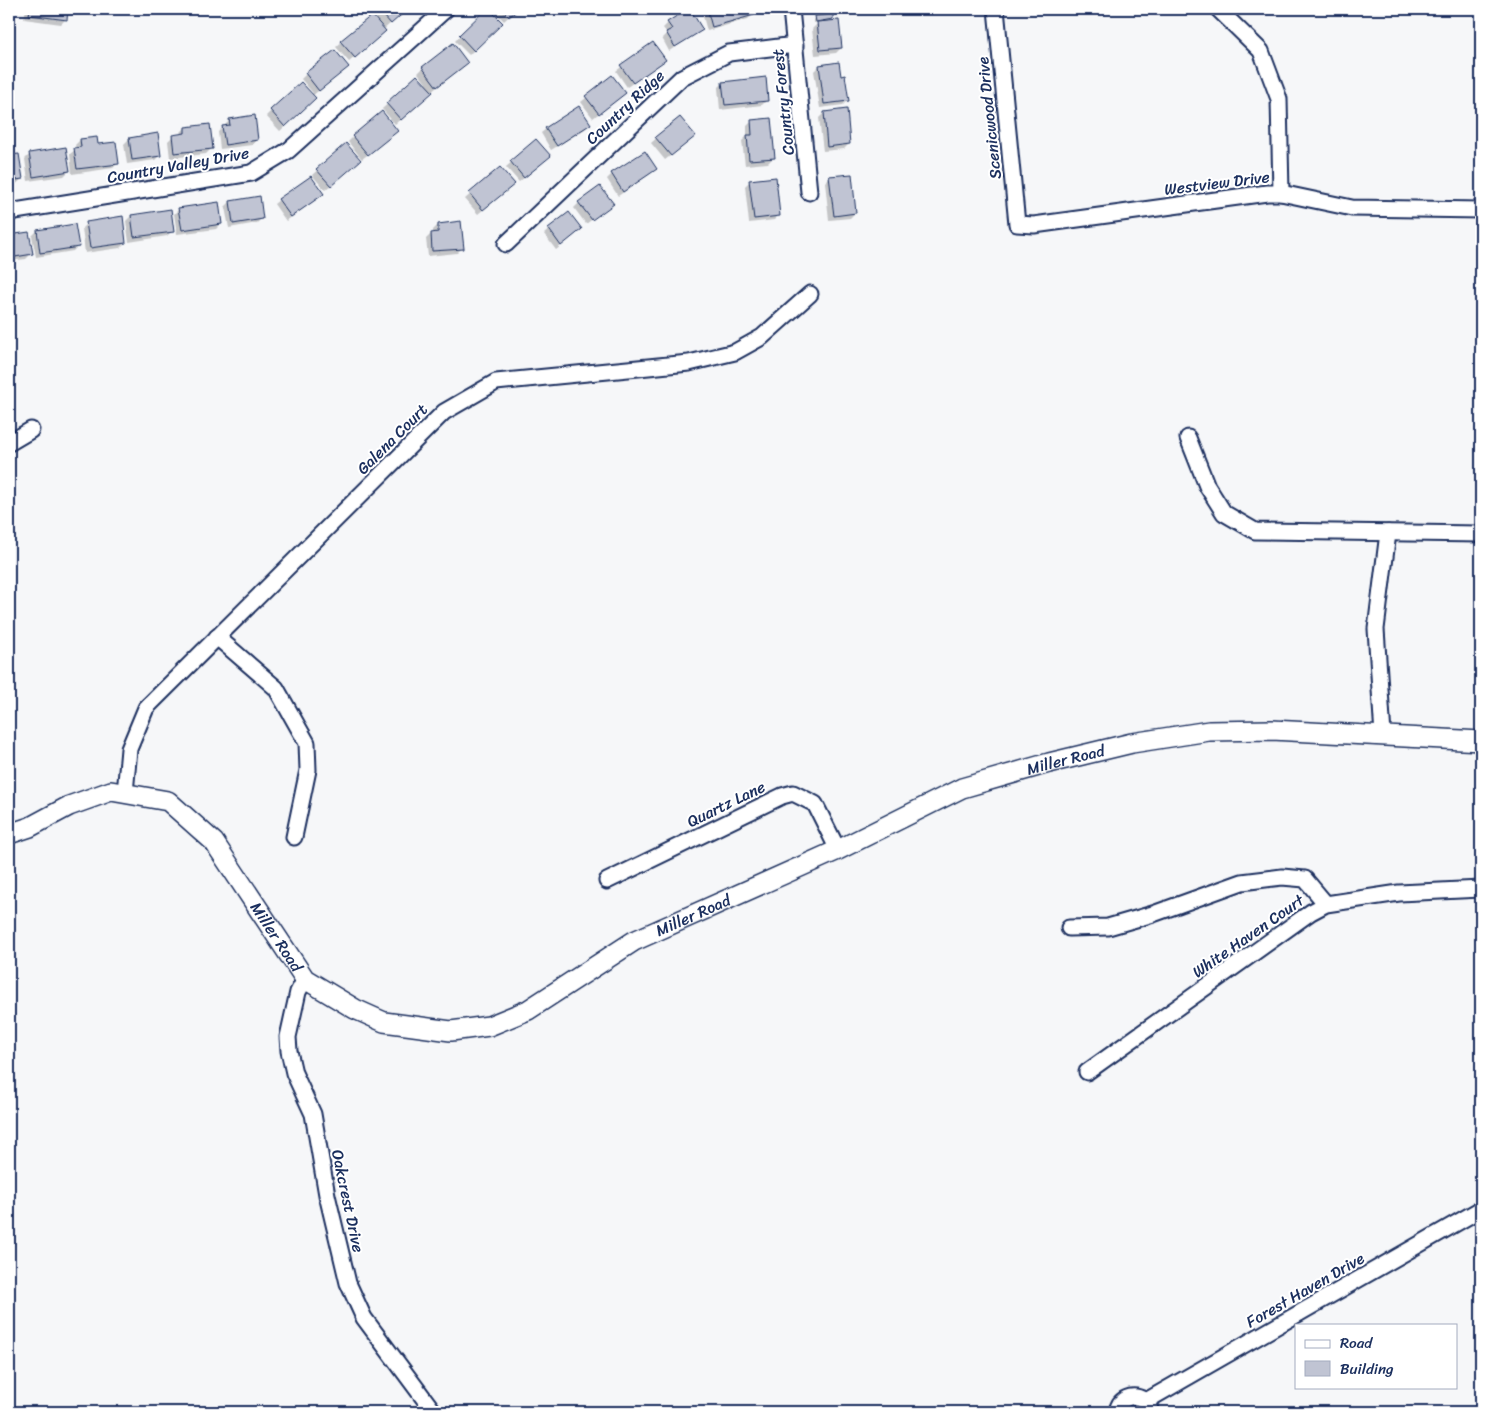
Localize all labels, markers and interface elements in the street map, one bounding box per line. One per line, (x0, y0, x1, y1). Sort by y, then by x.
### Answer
street label: Country Forest (763, 48, 803, 156)
street label: Scenicwood Drive (968, 55, 1010, 181)
street label: Country Ridge (578, 62, 672, 152)
street label: Country Valley Drive (105, 138, 251, 192)
street label: Westview Drive (1163, 162, 1271, 204)
street label: Galena Court (349, 396, 435, 482)
street label: Miller Road (1023, 735, 1109, 783)
street label: Quartz Lane (682, 772, 770, 836)
street label: Miller Road (650, 885, 737, 944)
street label: White Haven Court (1186, 886, 1311, 986)
street label: Miller Road (243, 895, 312, 979)
street label: Oakcrest Drive (323, 1147, 373, 1255)
street label: Forest Haven Drive (1240, 1244, 1370, 1336)
legend (1295, 1324, 1458, 1388)
text: Road (1340, 1330, 1373, 1356)
text: Building (1340, 1356, 1394, 1382)

